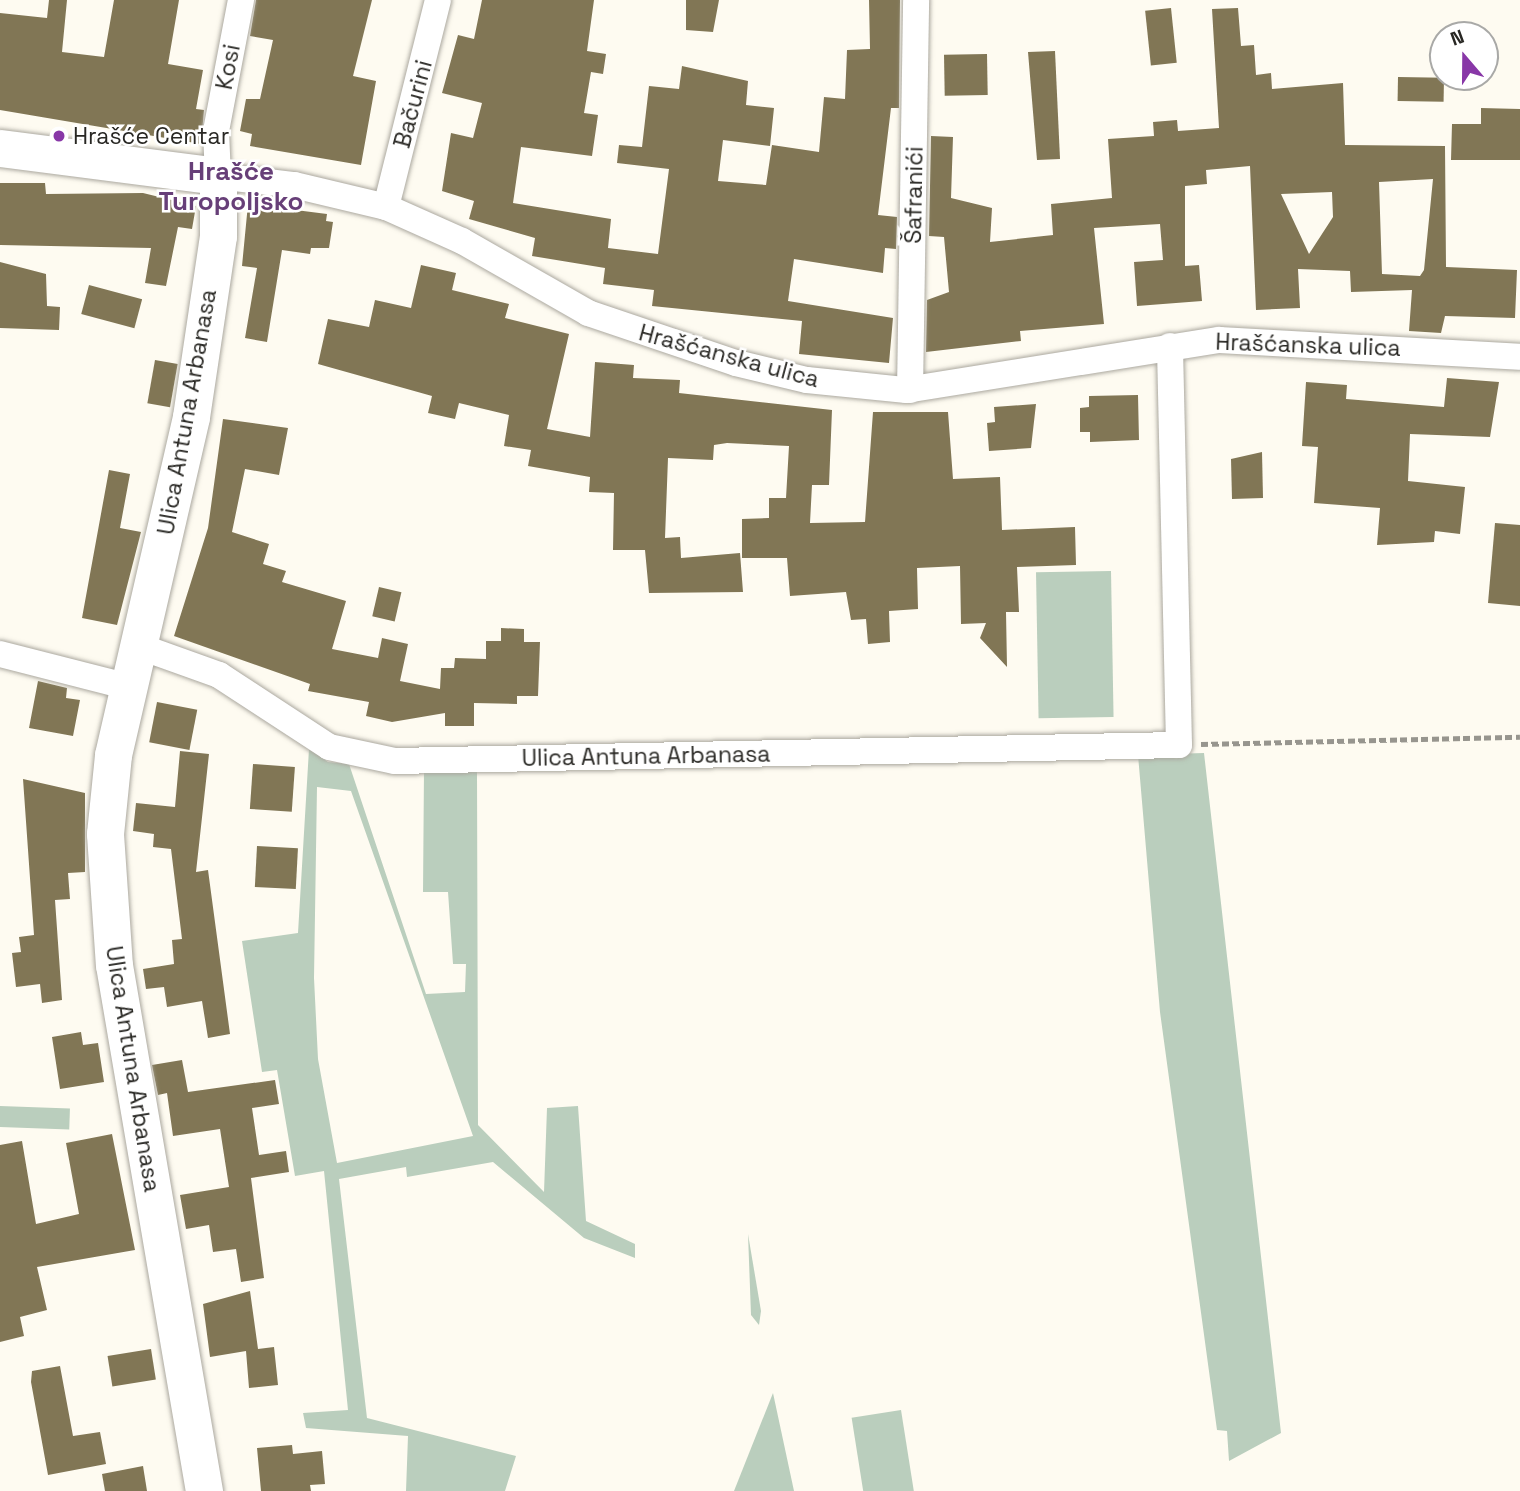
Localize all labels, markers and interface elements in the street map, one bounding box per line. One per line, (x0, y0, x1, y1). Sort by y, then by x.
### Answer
north arrow (1429, 21, 1499, 91)
text: N (1447, 24, 1468, 52)
street label: Kosi (210, 42, 246, 92)
street label: Bačurini (388, 57, 438, 151)
place label: Hrašće Centar (73, 122, 229, 150)
marker: Hrašće Centar (51, 128, 67, 144)
street label: Šafranići (899, 146, 929, 244)
district label: Hrašće Turopoljsko (159, 156, 303, 218)
street label: Ulica Antuna Arbanasa (152, 287, 222, 537)
street label: Hrašćanska ulica (636, 319, 822, 393)
street label: Hrašćanska ulica (1215, 328, 1401, 362)
street label: Ulica Antuna Arbanasa (521, 740, 771, 772)
street label: Ulica Antuna Arbanasa (100, 944, 166, 1194)

